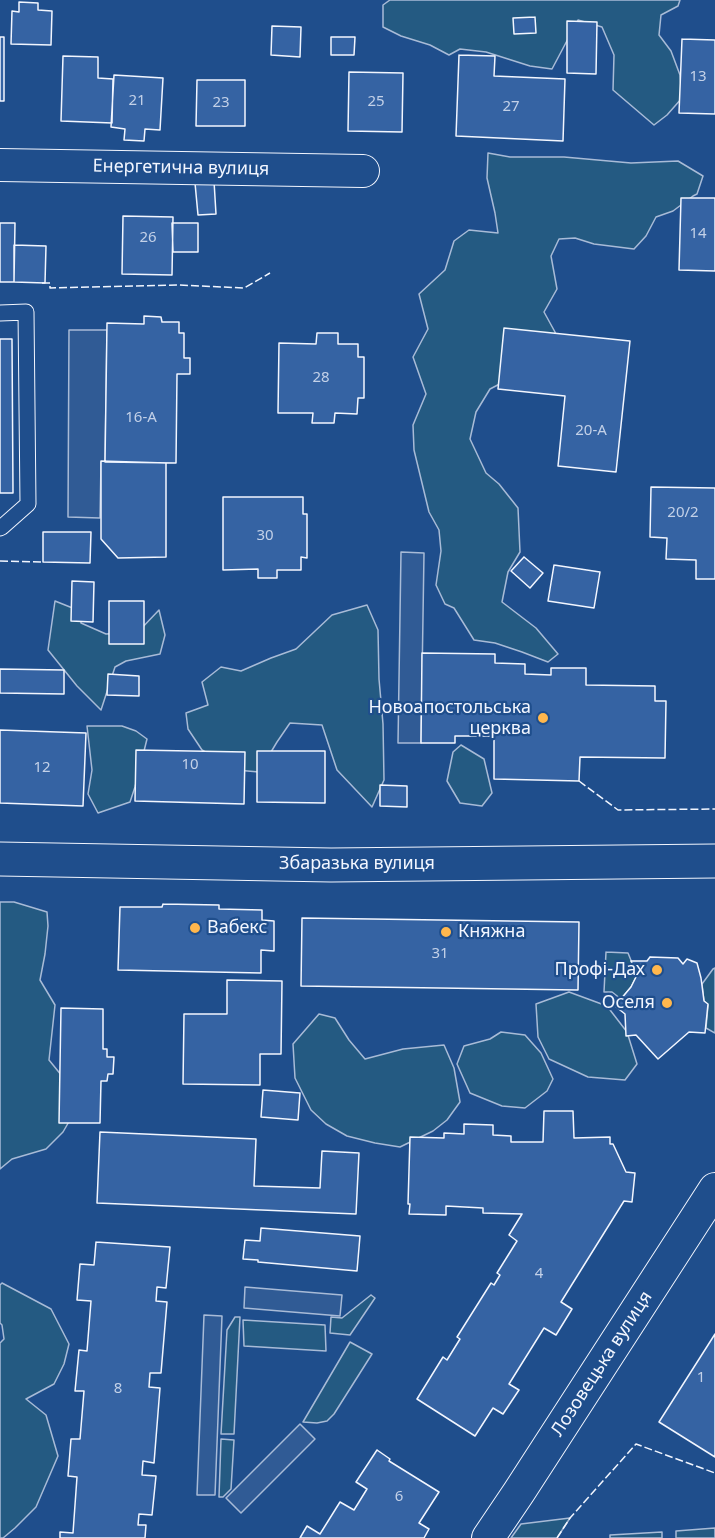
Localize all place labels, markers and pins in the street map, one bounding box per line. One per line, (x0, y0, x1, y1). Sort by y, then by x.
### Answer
place label: Новоапостольська церква (368, 697, 531, 740)
marker: Новоапостольська церква (536, 711, 550, 725)
place label: Вабекс (207, 917, 267, 939)
marker: Вабекс (188, 921, 202, 935)
place label: Княжна (458, 921, 525, 943)
marker: Княжна (439, 925, 453, 939)
place label: Профі-Дах (554, 959, 645, 981)
marker: Профі-Дах (650, 963, 664, 977)
place label: Оселя (602, 992, 655, 1014)
marker: Оселя (660, 996, 674, 1010)

